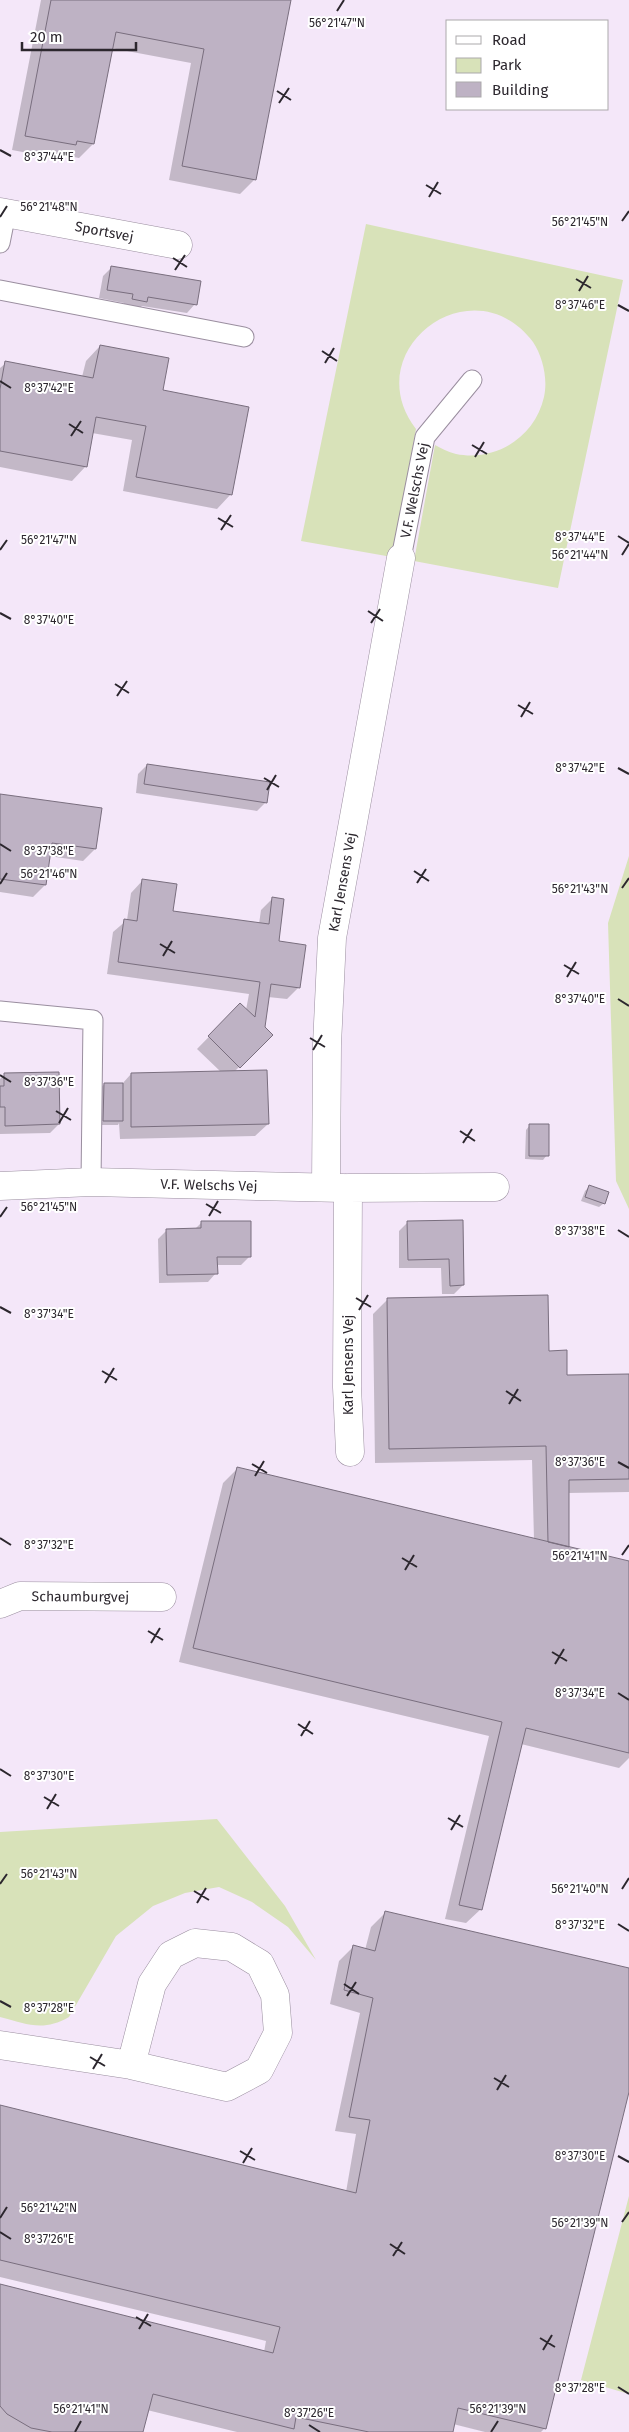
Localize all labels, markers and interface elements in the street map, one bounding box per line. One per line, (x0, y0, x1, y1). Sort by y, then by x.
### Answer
text: 56°21'47"N (309, 16, 365, 30)
scale bar (22, 20, 136, 52)
legend (446, 20, 609, 110)
text: 20 m (30, 28, 63, 46)
text: Road (492, 31, 527, 49)
text: Park (492, 56, 522, 74)
text: Building (492, 81, 548, 99)
text: 8°37'44"E (24, 150, 74, 164)
text: 56°21'48"N (20, 200, 78, 214)
text: 56°21'45"N (552, 215, 608, 229)
street label: Sportsvej (73, 218, 135, 246)
text: 8°37'46"E (555, 298, 605, 312)
text: 8°37'42"E (24, 381, 74, 395)
street label: V.F. Welschs Vej (397, 441, 433, 540)
text: 8°37'44"E (555, 530, 605, 544)
text: 56°21'47"N (21, 533, 77, 547)
text: 56°21'44"N (552, 548, 608, 562)
text: 8°37'40"E (24, 613, 74, 627)
text: 8°37'42"E (555, 761, 605, 775)
street label: Karl Jensens Vej (325, 831, 360, 933)
text: 8°37'38"E (24, 844, 74, 858)
text: 56°21'46"N (20, 867, 78, 881)
text: 56°21'43"N (552, 882, 608, 896)
text: 8°37'40"E (555, 992, 605, 1006)
text: 8°37'36"E (24, 1075, 74, 1089)
street label: V.F. Welschs Vej (160, 1176, 258, 1195)
text: 56°21'45"N (21, 1200, 77, 1214)
text: 8°37'38"E (555, 1224, 605, 1238)
text: 8°37'34"E (24, 1307, 74, 1321)
street label: Karl Jensens Vej (340, 1315, 357, 1415)
text: 8°37'36"E (555, 1455, 605, 1469)
text: 8°37'32"E (24, 1538, 74, 1552)
text: 56°21'41"N (552, 1549, 608, 1563)
street label: Schaumburgvej (32, 1588, 129, 1606)
text: 8°37'34"E (555, 1686, 605, 1700)
text: 8°37'30"E (24, 1769, 74, 1783)
text: 56°21'43"N (21, 1867, 77, 1881)
text: 56°21'40"N (551, 1882, 609, 1896)
text: 8°37'32"E (555, 1918, 605, 1932)
text: 8°37'28"E (24, 2001, 74, 2015)
text: 8°37'30"E (555, 2149, 605, 2163)
text: 56°21'42"N (21, 2201, 77, 2215)
text: 56°21'39"N (551, 2216, 609, 2230)
text: 8°37'26"E (24, 2232, 74, 2246)
text: 8°37'28"E (555, 2381, 605, 2395)
text: 56°21'41"N (53, 2402, 109, 2416)
text: 56°21'39"N (469, 2402, 527, 2416)
text: 8°37'26"E (284, 2406, 334, 2420)

